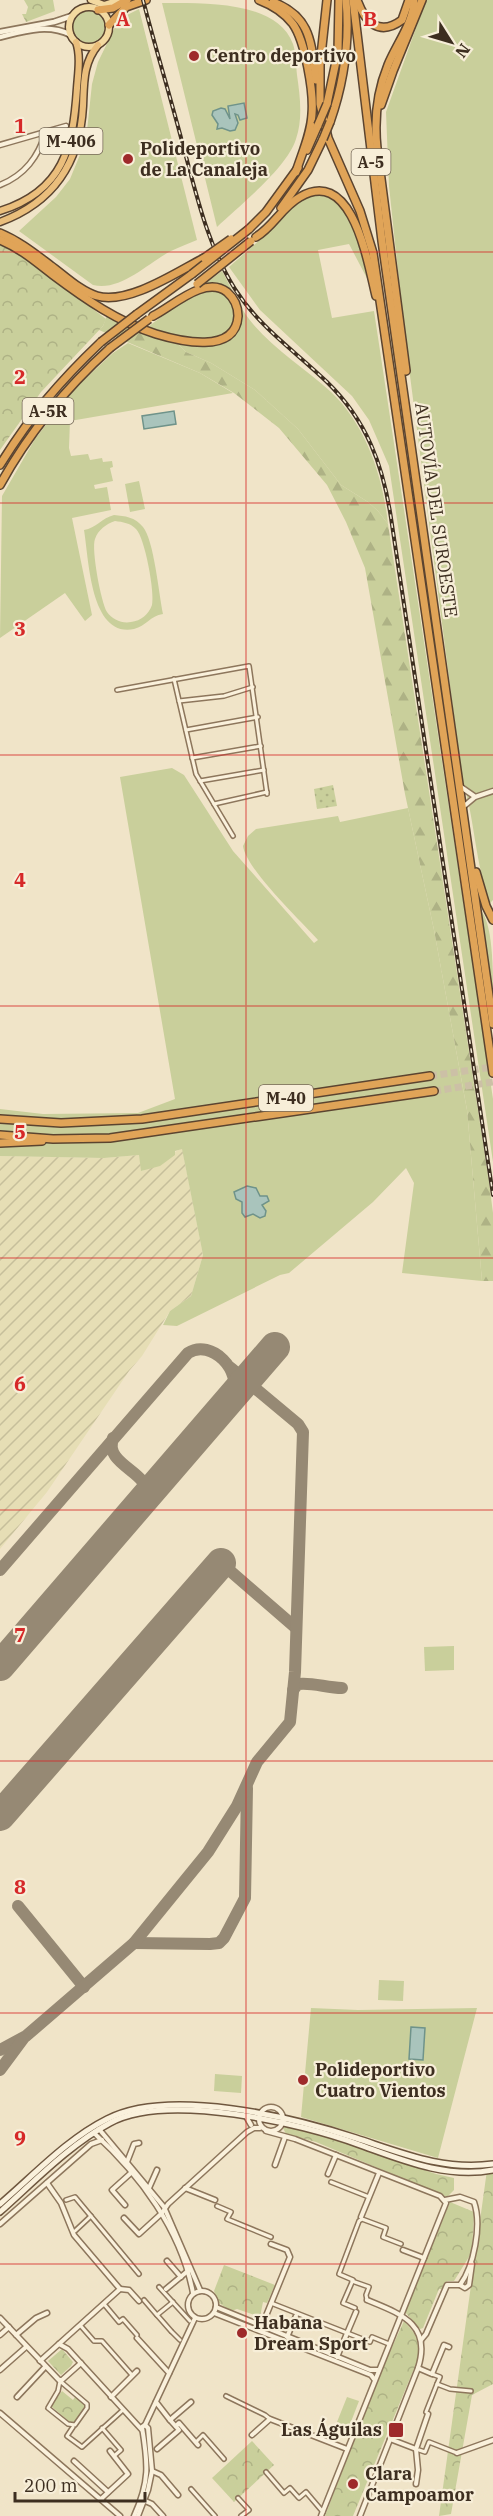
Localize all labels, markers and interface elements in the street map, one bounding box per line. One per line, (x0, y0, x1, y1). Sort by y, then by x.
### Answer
text: A (116, 5, 130, 32)
text: B (363, 5, 377, 32)
north arrow (421, 12, 481, 72)
text: N (451, 40, 475, 62)
place label: Centro deportivo (206, 44, 356, 67)
marker: Centro deportivo (187, 49, 201, 63)
text: 1 (14, 112, 26, 139)
road number: M-406 (40, 128, 103, 154)
place label: Polideportivo de La Canaleja (140, 137, 268, 181)
road number: A-5 (352, 149, 391, 175)
marker: Polideportivo de La Canaleja (121, 152, 135, 166)
text: 2 (14, 363, 26, 390)
road number: A-5R (22, 398, 74, 424)
street label: AUTOVÍA DEL SUROESTE (410, 401, 463, 619)
text: 3 (14, 615, 26, 642)
text: 4 (14, 866, 26, 893)
road number: M-40 (259, 1085, 313, 1111)
text: 5 (14, 1118, 26, 1145)
text: 6 (14, 1370, 26, 1397)
text: 7 (14, 1621, 26, 1648)
text: 8 (14, 1873, 26, 1900)
place label: Polideportivo Cuatro Vientos (315, 2058, 446, 2102)
marker: Polideportivo Cuatro Vientos (296, 2073, 310, 2087)
text: 9 (14, 2124, 26, 2151)
place label: Habana Dream Sport (254, 2311, 368, 2355)
marker: Habana Dream Sport (235, 2326, 249, 2340)
place label: Las Águilas (281, 2417, 382, 2441)
marker: Las Águilas (387, 2421, 405, 2439)
place label: Clara Campoamor (365, 2462, 474, 2506)
scale bar (15, 2465, 146, 2503)
text: 200 m (24, 2474, 78, 2497)
marker: Clara Campoamor (346, 2477, 360, 2491)

